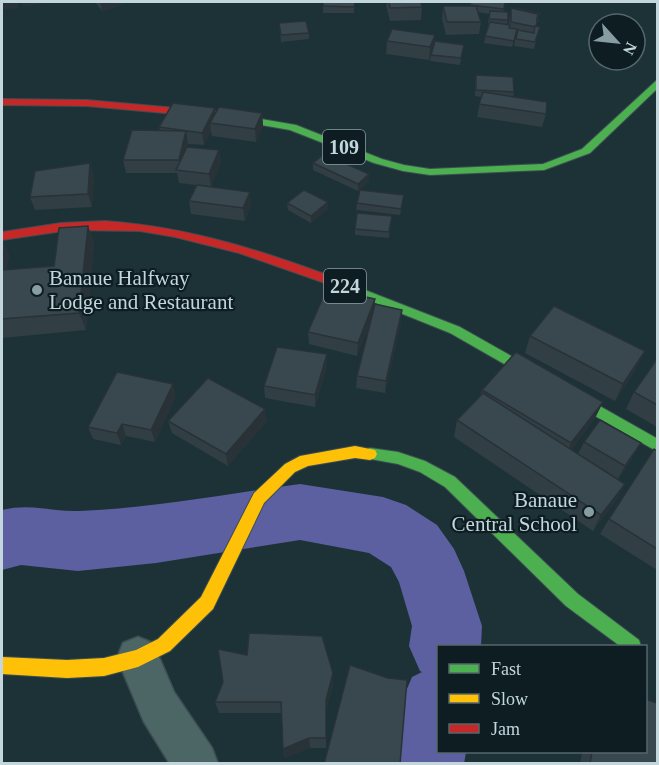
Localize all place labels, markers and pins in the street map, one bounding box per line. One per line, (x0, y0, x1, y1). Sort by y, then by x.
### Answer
place label: Banaue Halfway Lodge and Restaurant (49, 266, 233, 314)
marker: Banaue Halfway Lodge and Restaurant (30, 283, 44, 297)
place label: Banaue Central School (452, 488, 577, 536)
marker: Banaue Central School (582, 505, 596, 519)

